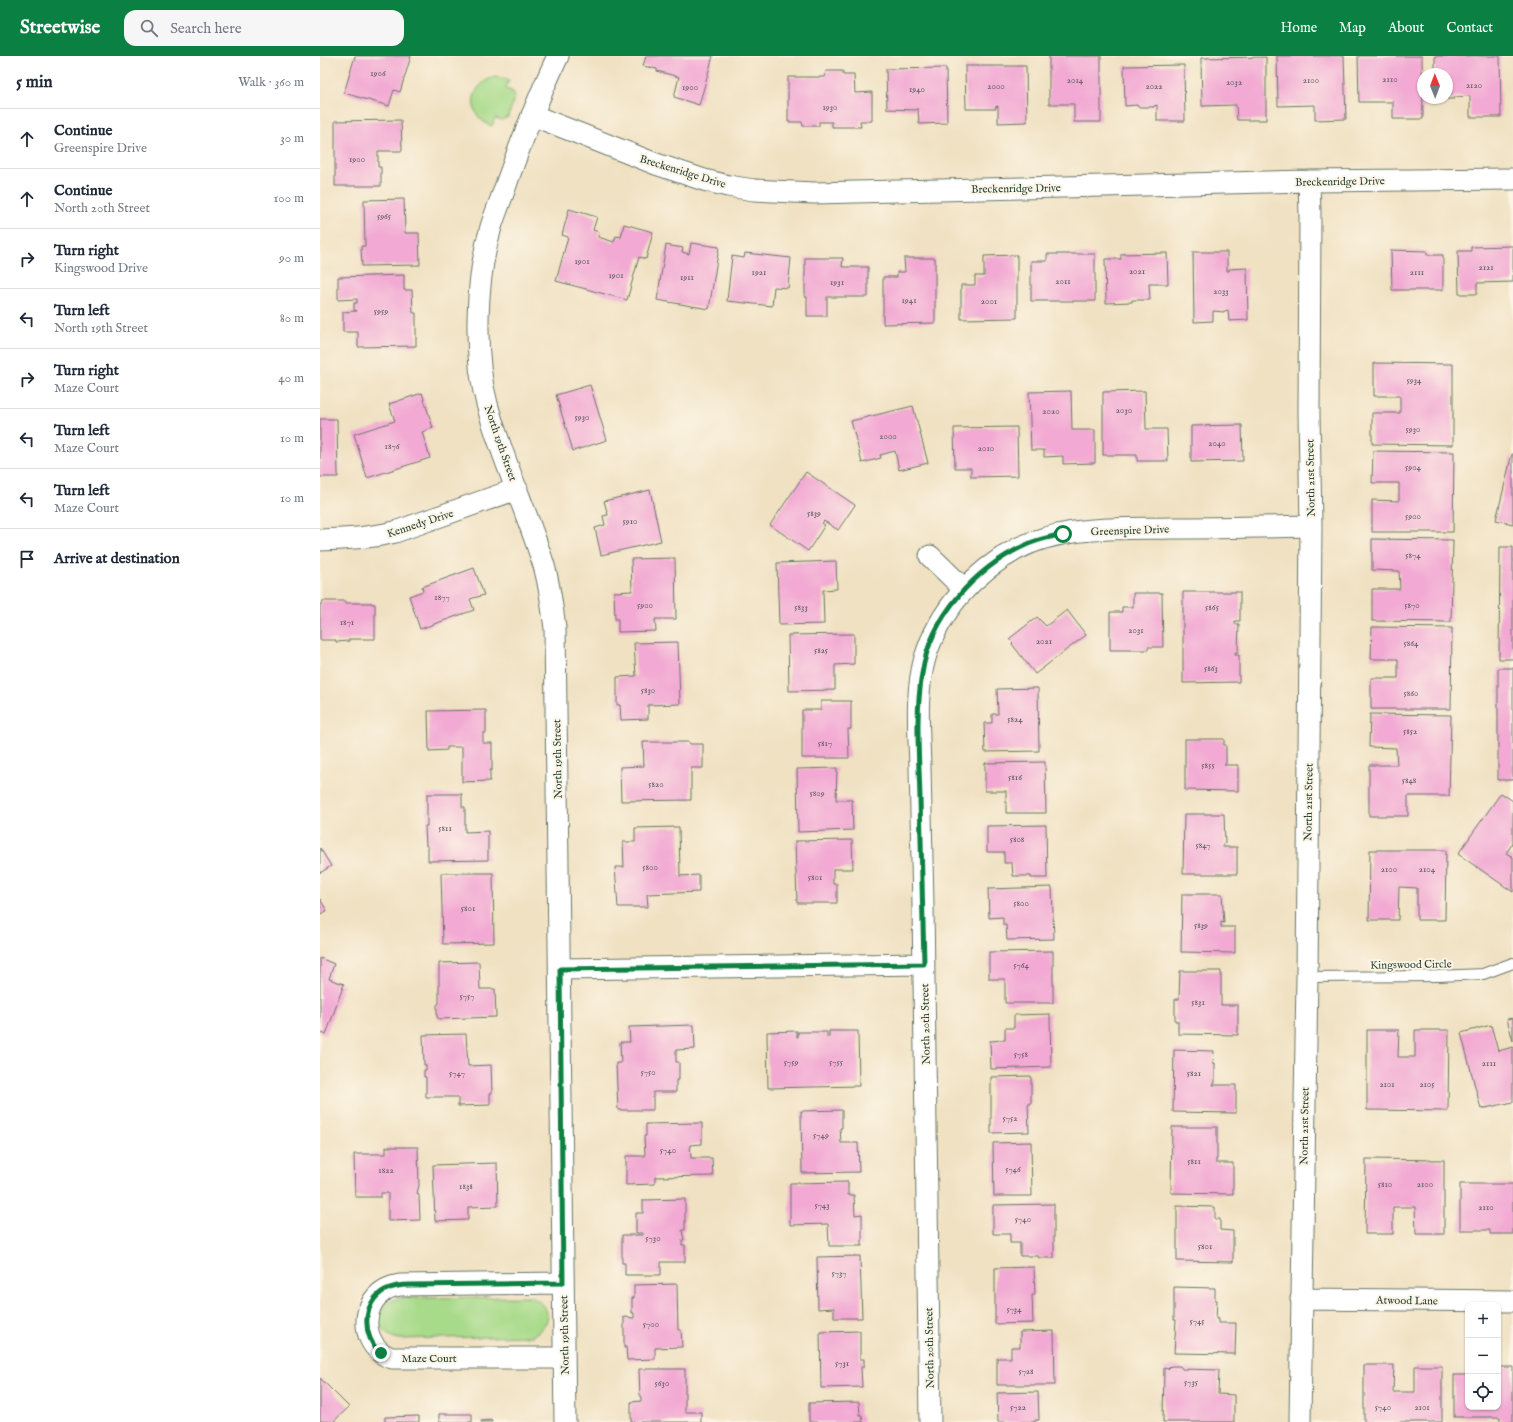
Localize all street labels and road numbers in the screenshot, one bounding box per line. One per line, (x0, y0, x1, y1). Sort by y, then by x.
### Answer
street label: Breckenridge Drive (638, 152, 728, 192)
street label: Breckenridge Drive (1295, 174, 1385, 190)
street label: Breckenridge Drive (971, 181, 1061, 197)
street label: North 19th Street (481, 403, 520, 483)
street label: North 21st Street (1303, 439, 1319, 517)
street label: Kennedy Drive (385, 507, 455, 541)
street label: Greenspire Drive (1091, 523, 1170, 539)
street label: North 19th Street (550, 719, 566, 799)
street label: North 21st Street (1301, 763, 1317, 841)
street label: Kingswood Circle (1370, 957, 1452, 973)
street label: North 20th Street (918, 983, 934, 1065)
street label: North 21st Street (1297, 1087, 1313, 1165)
street label: Atwood Lane (1375, 1293, 1438, 1309)
street label: North 19th Street (557, 1295, 573, 1375)
street label: North 20th Street (922, 1307, 938, 1389)
street label: Maze Court (402, 1352, 457, 1366)

